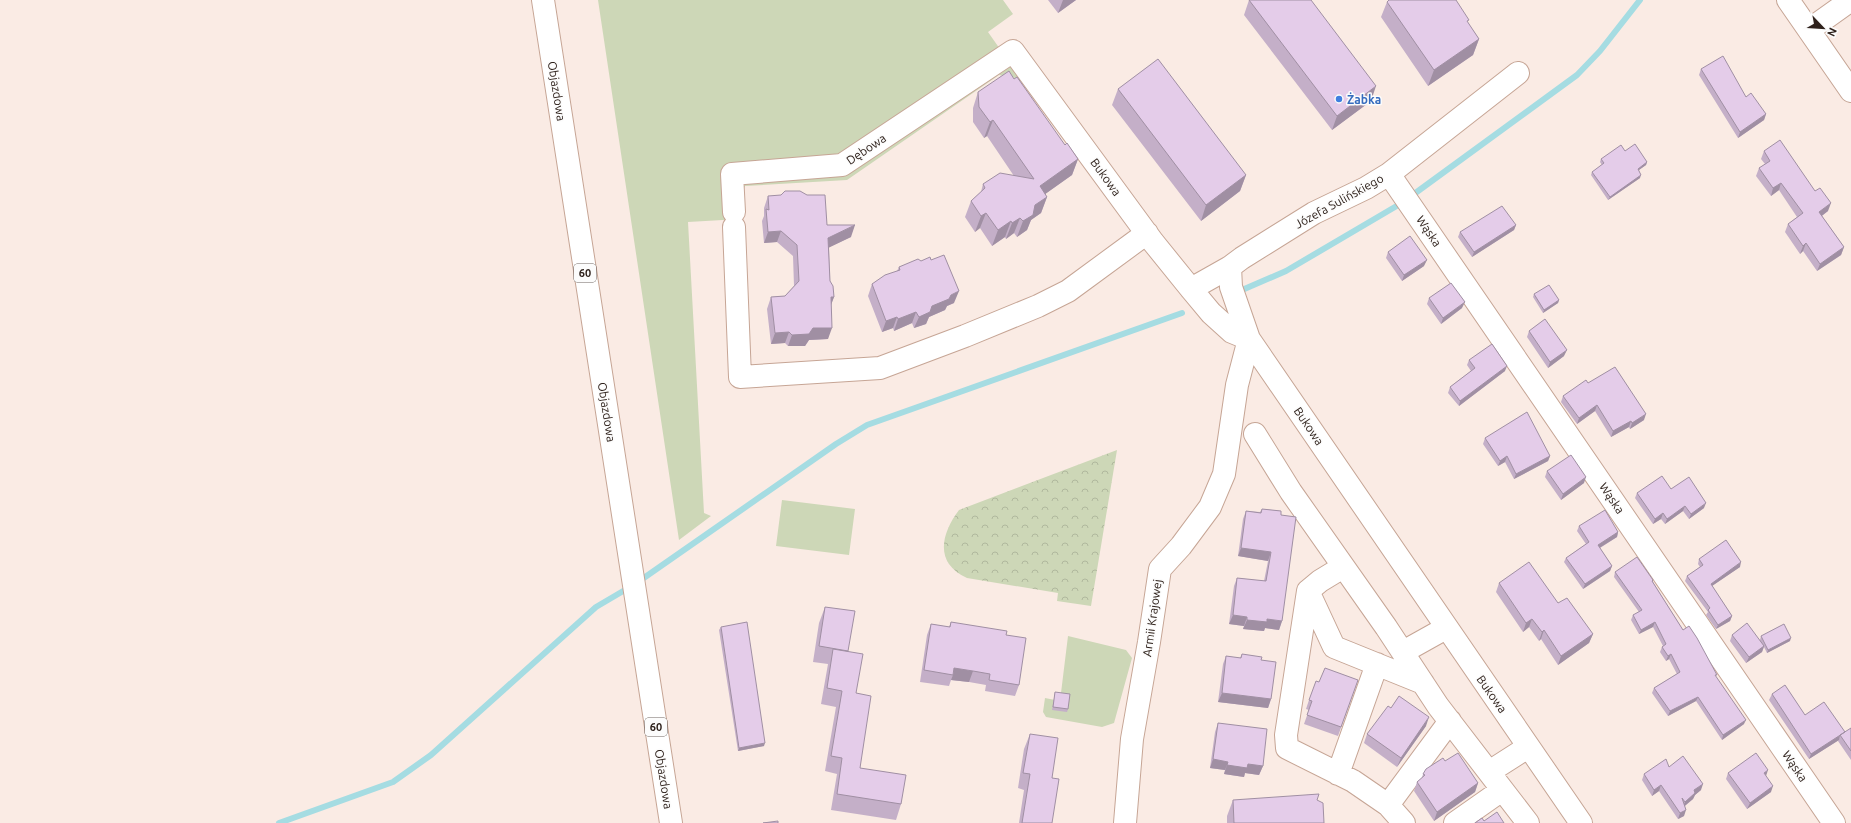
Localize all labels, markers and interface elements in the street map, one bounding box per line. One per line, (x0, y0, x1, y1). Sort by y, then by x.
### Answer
north arrow (1803, 8, 1843, 48)
text: N (1825, 26, 1839, 38)
street label: Objazdowa (546, 60, 568, 122)
place label: Żabka (1347, 92, 1381, 106)
marker: Żabka (1334, 94, 1344, 104)
street label: Dębowa (844, 131, 888, 167)
street label: Bukowa (1088, 156, 1124, 198)
street label: Józefa Sulińskiego (1293, 171, 1385, 231)
street label: Wąska (1414, 213, 1444, 249)
road number: 60 (574, 264, 596, 282)
street label: Objazdowa (596, 381, 618, 443)
street label: Bukowa (1292, 405, 1326, 447)
street label: Wąska (1597, 480, 1627, 516)
street label: Armii Krajowej (1140, 578, 1164, 658)
street label: Bukowa (1474, 673, 1510, 715)
road number: 60 (645, 718, 667, 736)
street label: Objazdowa (653, 748, 675, 810)
street label: Wąska (1780, 748, 1810, 784)

